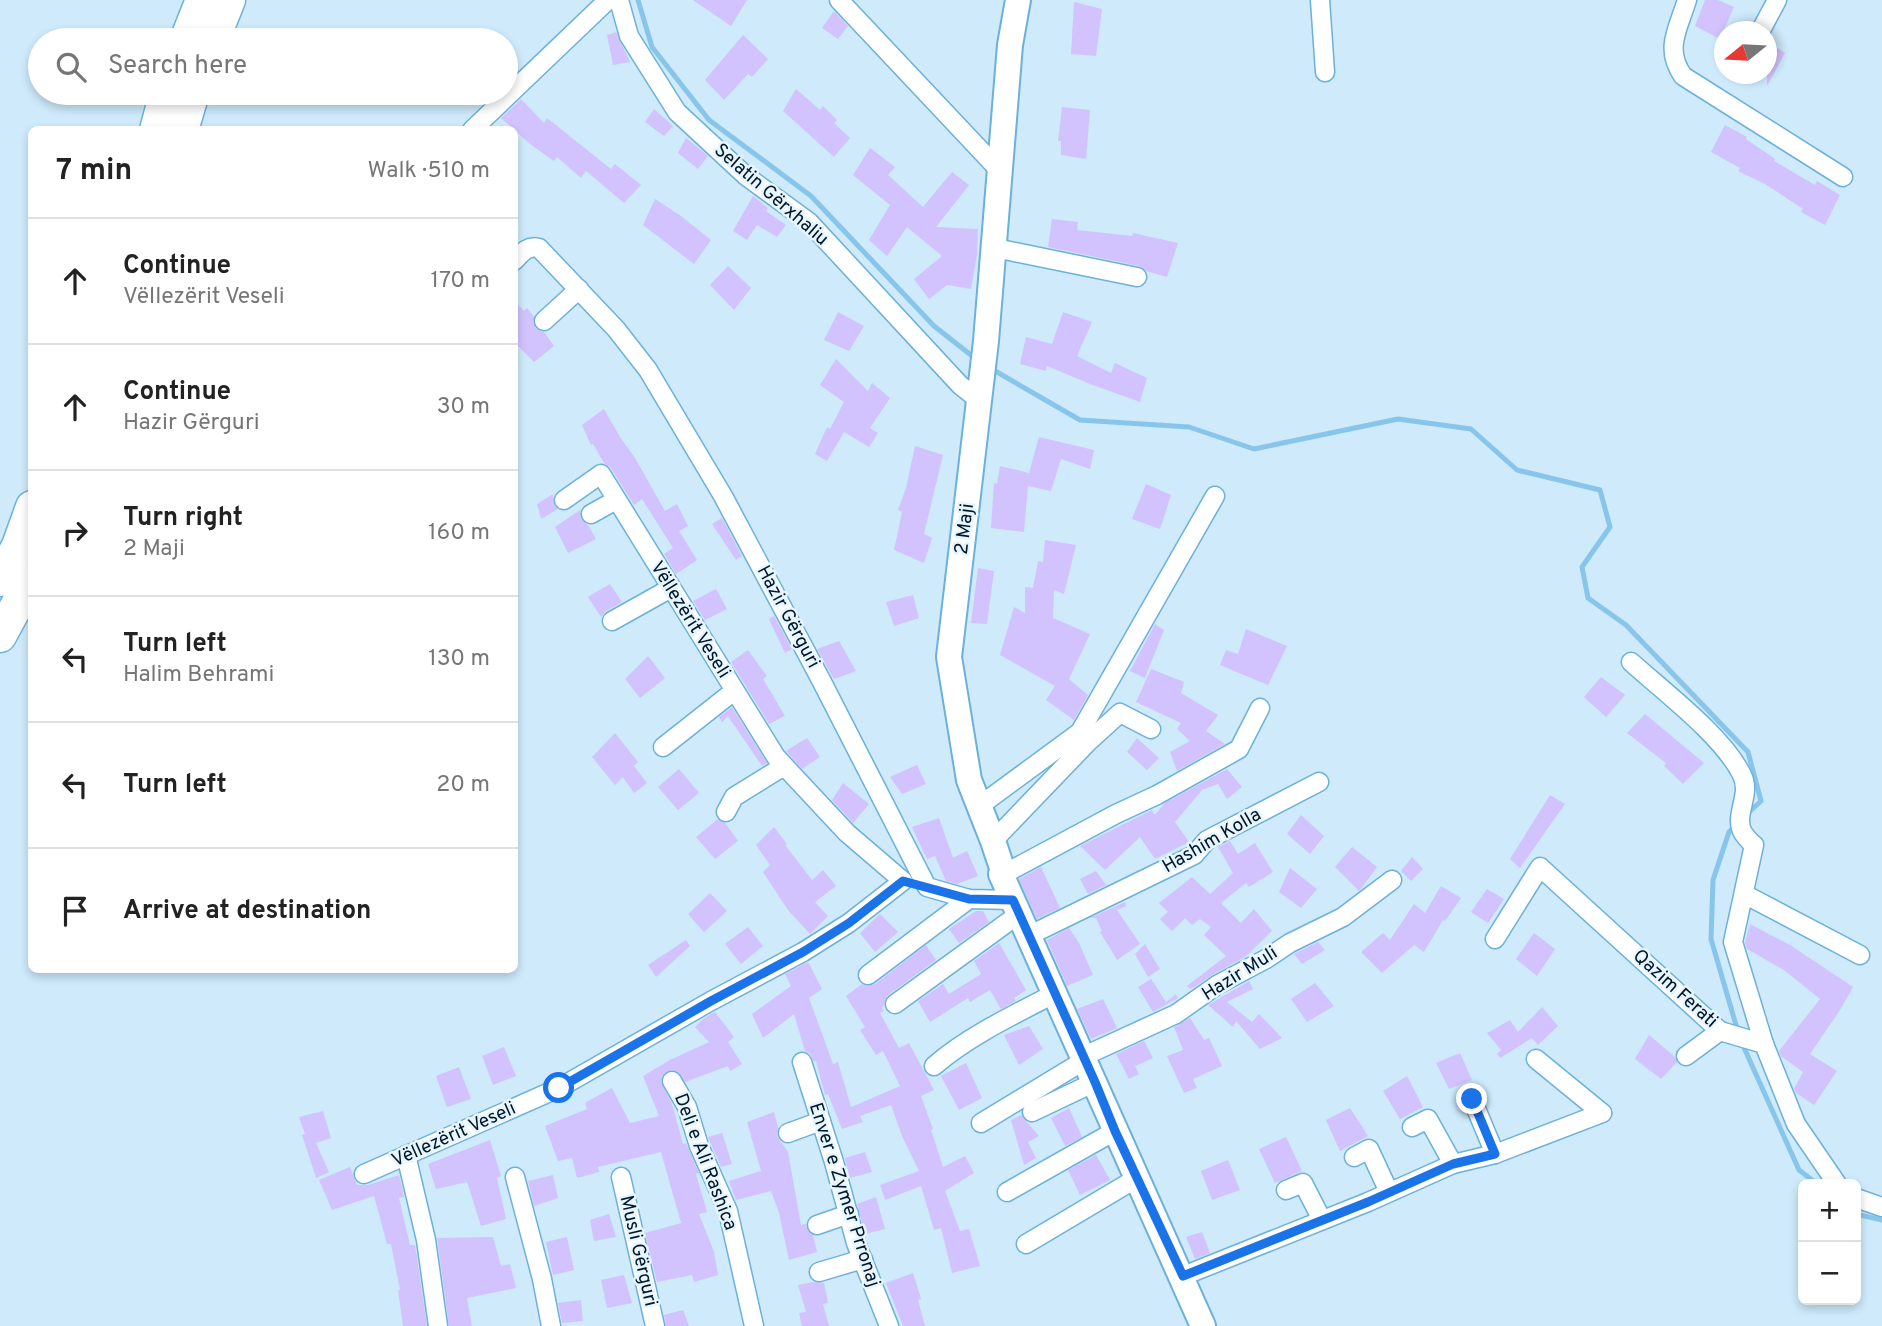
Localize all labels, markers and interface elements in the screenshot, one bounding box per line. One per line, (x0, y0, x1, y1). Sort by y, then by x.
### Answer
north arrow (1714, 21, 1777, 84)
search box (28, 28, 518, 105)
icon: search (52, 48, 90, 86)
text: Search here (108, 50, 247, 83)
street label: Selatin Gërxhaliu (709, 139, 833, 251)
text: 7 min (56, 153, 132, 190)
text: Walk · 510 m (368, 157, 490, 186)
text: Continue (123, 250, 231, 283)
icon: ahead (56, 262, 94, 300)
text: 170 m (431, 267, 490, 296)
text: Vëllezërit Veseli (123, 283, 285, 312)
text: Continue (123, 376, 231, 409)
icon: ahead (56, 388, 94, 426)
text: 30 m (437, 393, 490, 422)
text: Hazir Gërguri (123, 409, 260, 438)
text: Turn right (123, 502, 243, 535)
street label: 2 Maji (950, 502, 980, 556)
icon: right (56, 514, 94, 552)
text: 160 m (428, 519, 490, 548)
text: 2 Maji (123, 535, 185, 564)
street label: Vëllezërit Veseli (644, 557, 736, 683)
street label: Hazir Gërguri (751, 562, 825, 672)
text: Turn left (123, 628, 227, 661)
icon: left (56, 640, 94, 678)
text: 130 m (428, 645, 490, 674)
text: Halim Behrami (123, 661, 274, 690)
icon: left (56, 766, 94, 804)
text: Turn left (123, 769, 227, 802)
text: 20 m (436, 771, 490, 800)
street label: Hashim Kolla (1158, 803, 1266, 879)
icon: arrive (56, 892, 94, 930)
text: Arrive at destination (123, 895, 371, 928)
street label: Hazir Muli (1198, 941, 1282, 1007)
street label: Qazim Ferati (1627, 944, 1723, 1034)
route start (543, 1072, 574, 1103)
route end (1456, 1083, 1487, 1114)
street label: Deli e Ali Rashica (668, 1090, 742, 1234)
street label: Vëllezërit Veseli (388, 1097, 520, 1173)
street label: Enver e Zymer Prronaj (803, 1100, 885, 1290)
map controls (1798, 1179, 1861, 1305)
button: + (1798, 1179, 1861, 1242)
street label: Musli Gërguri (614, 1193, 662, 1309)
button: − (1798, 1242, 1861, 1305)

